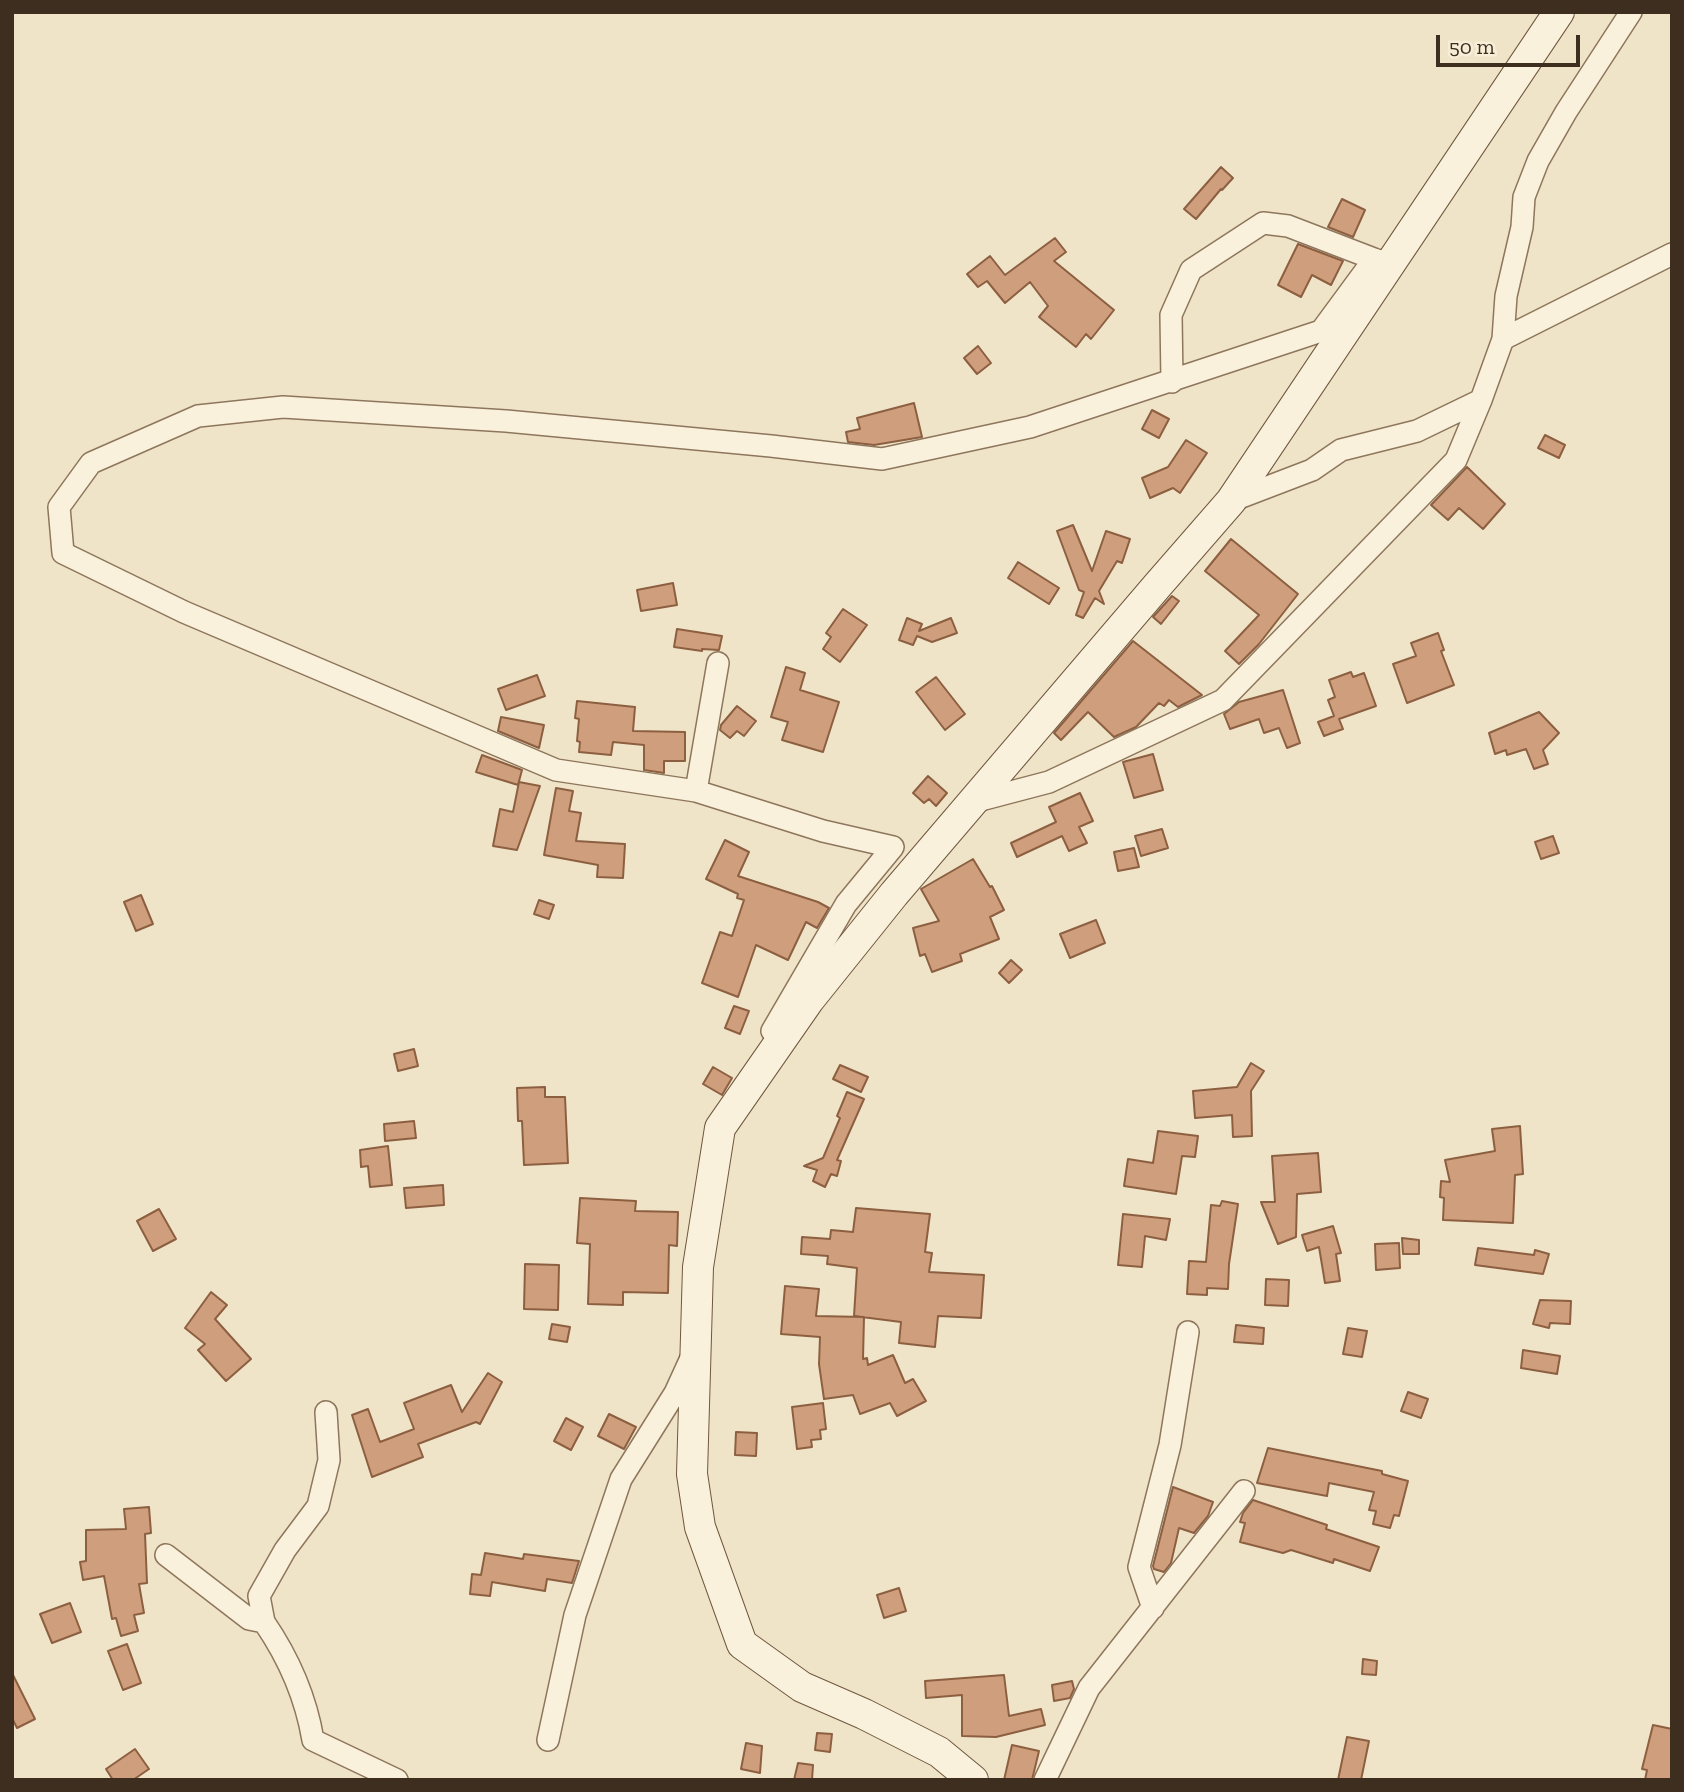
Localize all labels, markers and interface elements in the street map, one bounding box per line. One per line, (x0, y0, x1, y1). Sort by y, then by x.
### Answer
scale bar (1439, 21, 1582, 65)
text: 50 m (1449, 34, 1495, 59)

